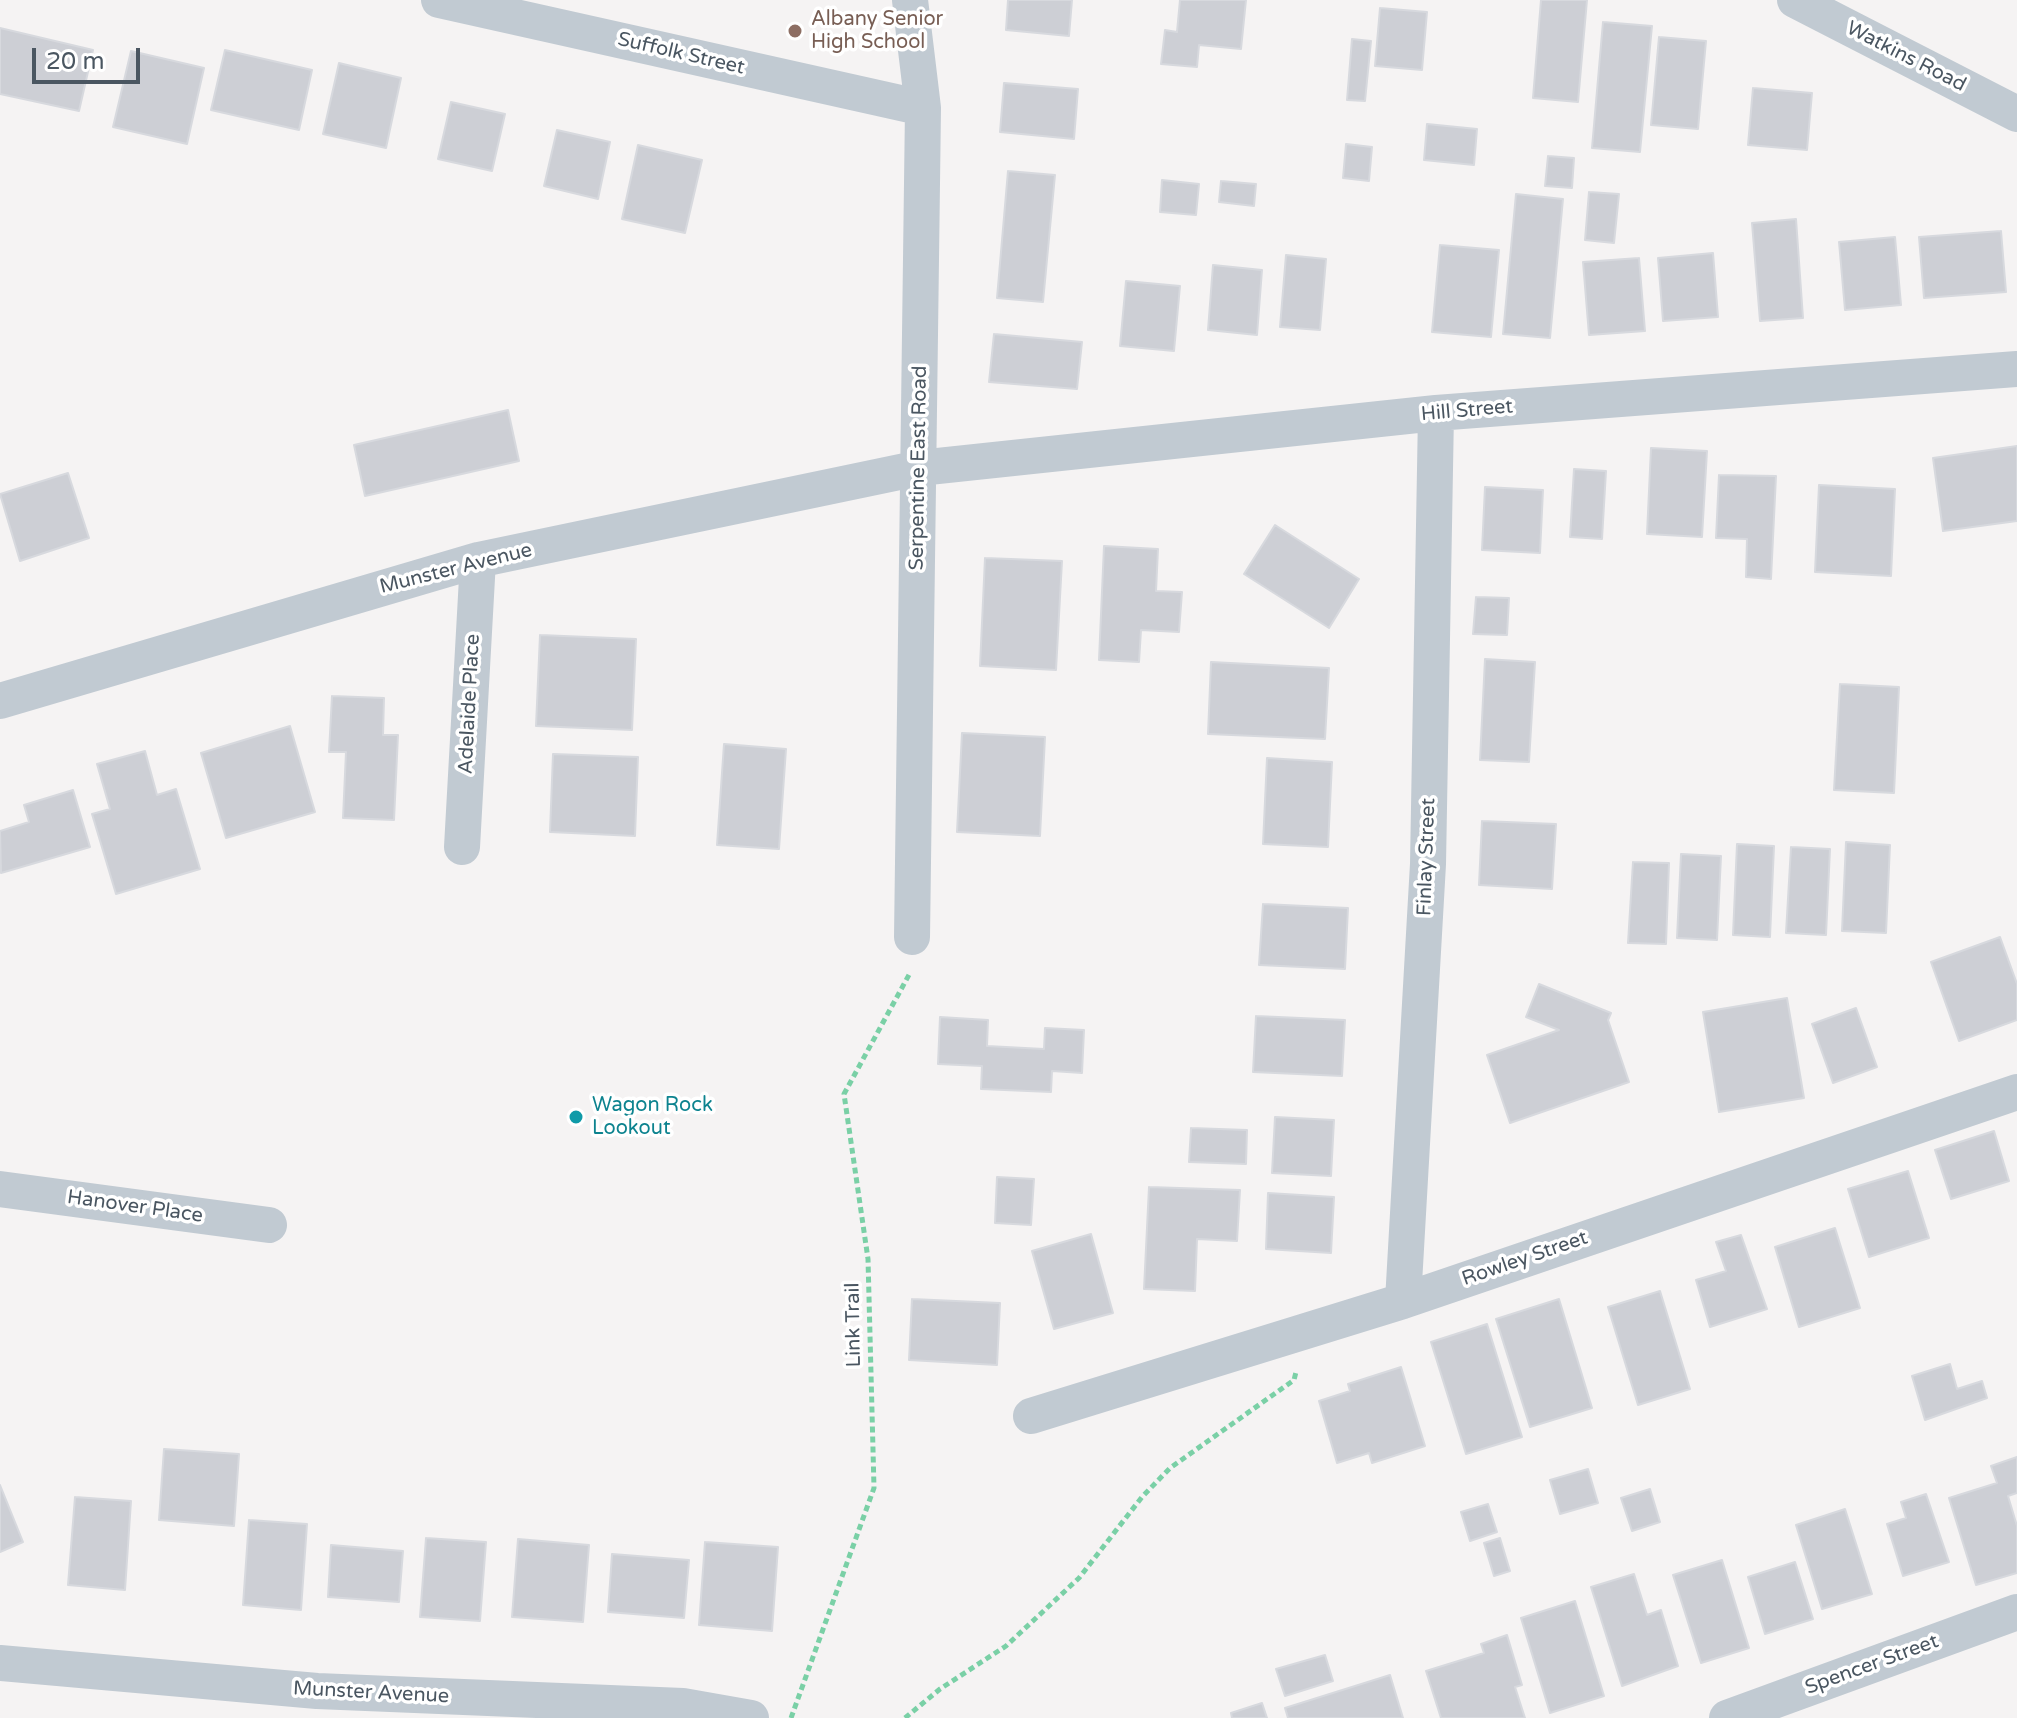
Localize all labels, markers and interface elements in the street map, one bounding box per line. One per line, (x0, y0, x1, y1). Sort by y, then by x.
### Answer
place label: Albany Senior High School (811, 8, 943, 55)
street label: Watkins Road (1842, 17, 1970, 97)
marker: Albany Senior High School (786, 22, 804, 40)
street label: Suffolk Street (615, 28, 747, 80)
scale bar (36, 32, 144, 82)
text: 20 m (46, 47, 104, 76)
street label: Serpentine East Road (905, 365, 933, 571)
street label: Hill Street (1420, 395, 1514, 427)
street label: Munster Avenue (377, 538, 535, 600)
street label: Adelaide Place (454, 633, 486, 775)
street label: Finlay Street (1413, 797, 1441, 917)
place label: Wagon Rock Lookout (592, 1094, 713, 1141)
marker: Wagon Rock Lookout (567, 1108, 585, 1126)
street label: Hanover Place (66, 1186, 204, 1228)
street label: Rowley Street (1459, 1226, 1591, 1292)
street label: Link Trail (841, 1282, 867, 1368)
street label: Spencer Street (1802, 1630, 1942, 1700)
street label: Munster Avenue (292, 1677, 450, 1709)

